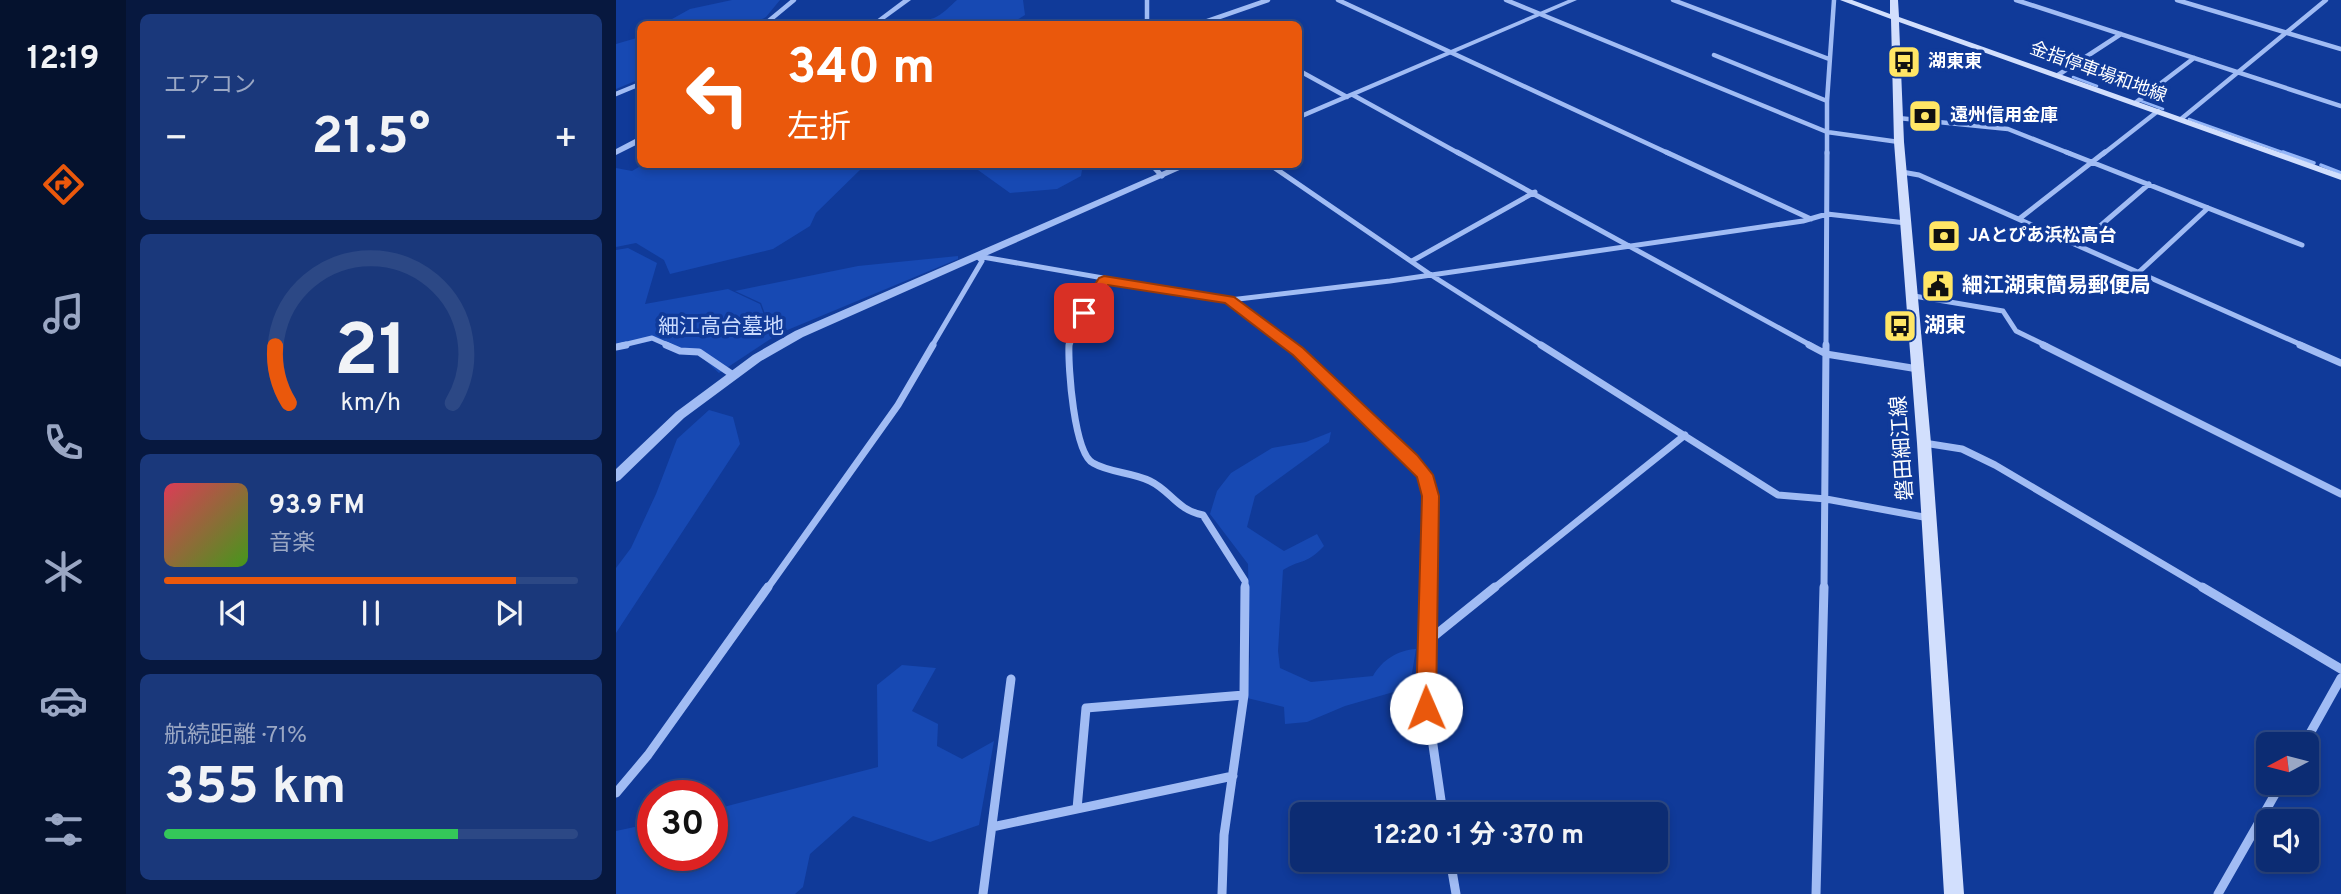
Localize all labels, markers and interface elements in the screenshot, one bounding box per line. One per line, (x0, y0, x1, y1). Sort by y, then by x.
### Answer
street label: 金指停車場和地線 (2026, 38, 2170, 108)
text: 340 m (787, 39, 935, 101)
text: 12:19 (27, 40, 99, 80)
bus stop icon: 湖東東 (1885, 43, 1923, 81)
icon: left (672, 49, 763, 140)
place label: 湖東東 (1928, 51, 1982, 74)
text: エアコン (164, 72, 256, 101)
bank icon: 遠州信用金庫 (1906, 97, 1944, 135)
place label: 遠州信用金庫 (1950, 105, 2058, 128)
text: 21.5° (312, 106, 430, 172)
text: 左折 (787, 109, 851, 149)
text: − (164, 116, 189, 165)
text: + (553, 116, 578, 165)
icon: directions (39, 160, 88, 209)
bank icon: JAとぴあ浜松高台 (1925, 217, 1963, 255)
place label: JAとぴあ浜松高台 (1968, 225, 2116, 248)
public building icon: 細江湖東簡易郵便局 (1919, 267, 1957, 305)
place label: 細江湖東簡易郵便局 (1962, 273, 2151, 300)
pin (1054, 283, 1114, 343)
icon: music (39, 289, 88, 338)
icon: arrive (1065, 294, 1103, 332)
bus stop icon: 湖東 (1881, 307, 1919, 345)
text: 21 (334, 309, 408, 401)
place label: 湖東 (1924, 313, 1966, 340)
park label: 細江高台墓地 (658, 314, 784, 341)
text: km/h (341, 388, 401, 420)
street label: 磐田細江線 (1886, 395, 1920, 501)
icon: phone (39, 418, 88, 467)
text: 93.9 FM (269, 490, 365, 523)
text: 音楽 (269, 530, 315, 559)
icon: climate (39, 547, 88, 596)
icon: previous (214, 594, 252, 632)
icon: pause (352, 594, 390, 632)
icon: next (490, 594, 528, 632)
position arrow (1389, 671, 1463, 745)
icon: car (39, 676, 88, 725)
text: 航続距離 · 71% (164, 722, 307, 751)
north arrow (2256, 732, 2319, 794)
map controls (2256, 732, 2319, 872)
text: 355 km (164, 756, 346, 822)
speed limit sign: 30 (637, 780, 728, 871)
icon: filters (39, 805, 88, 854)
button: sound (2256, 809, 2319, 872)
text: 12:20 · 1 分 · 370 m (1374, 820, 1584, 853)

